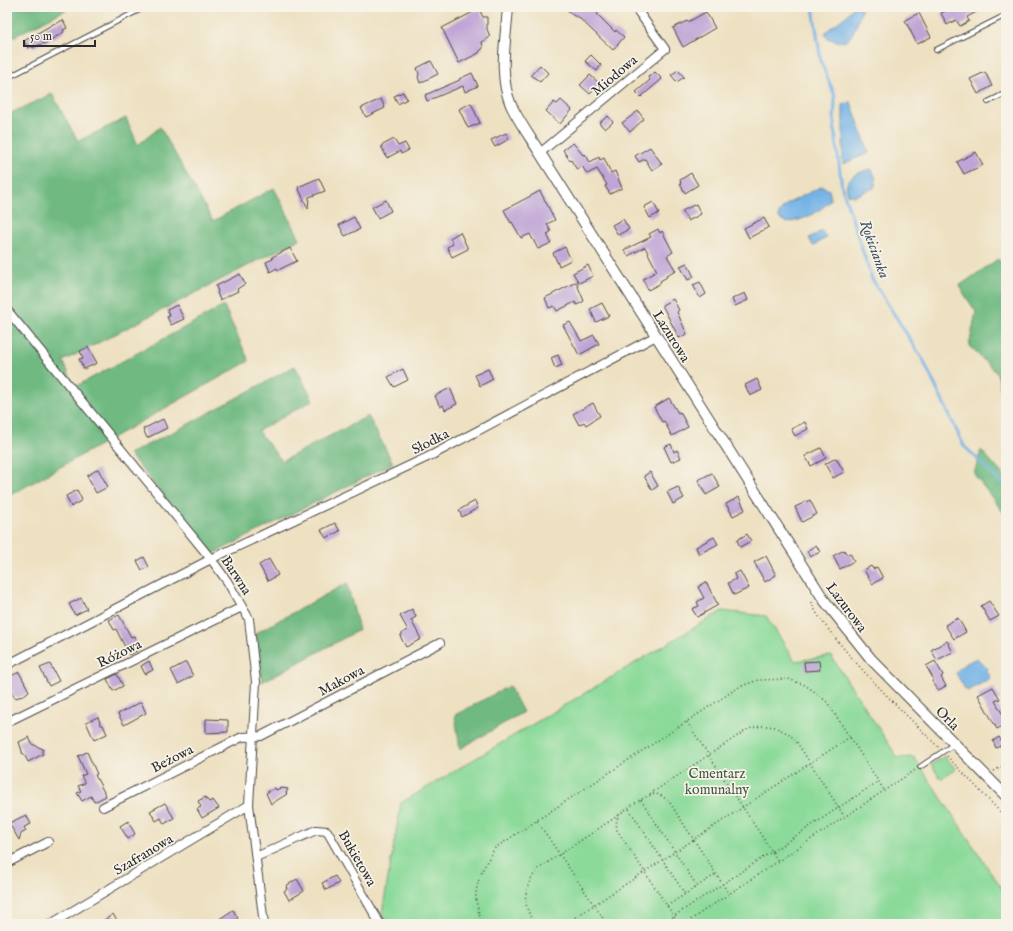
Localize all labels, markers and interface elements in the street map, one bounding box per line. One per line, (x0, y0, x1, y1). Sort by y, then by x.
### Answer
scale bar (24, 22, 95, 48)
text: 50 m (30, 29, 52, 44)
street label: Miodowa (588, 51, 642, 100)
water label: Rokicianka (855, 217, 894, 281)
street label: Lazurowa (648, 307, 695, 366)
street label: Słodka (409, 424, 453, 459)
street label: Barwna (217, 553, 256, 599)
street label: Lazurowa (822, 579, 871, 637)
street label: Różowa (94, 635, 145, 672)
street label: Makowa (316, 661, 368, 700)
street label: Orla (932, 703, 964, 735)
street label: Beżowa (148, 740, 197, 777)
park label: Cmentarz komunalny (685, 765, 749, 799)
street label: Bukietowa (334, 827, 381, 890)
street label: Szafranowa (111, 830, 177, 880)

